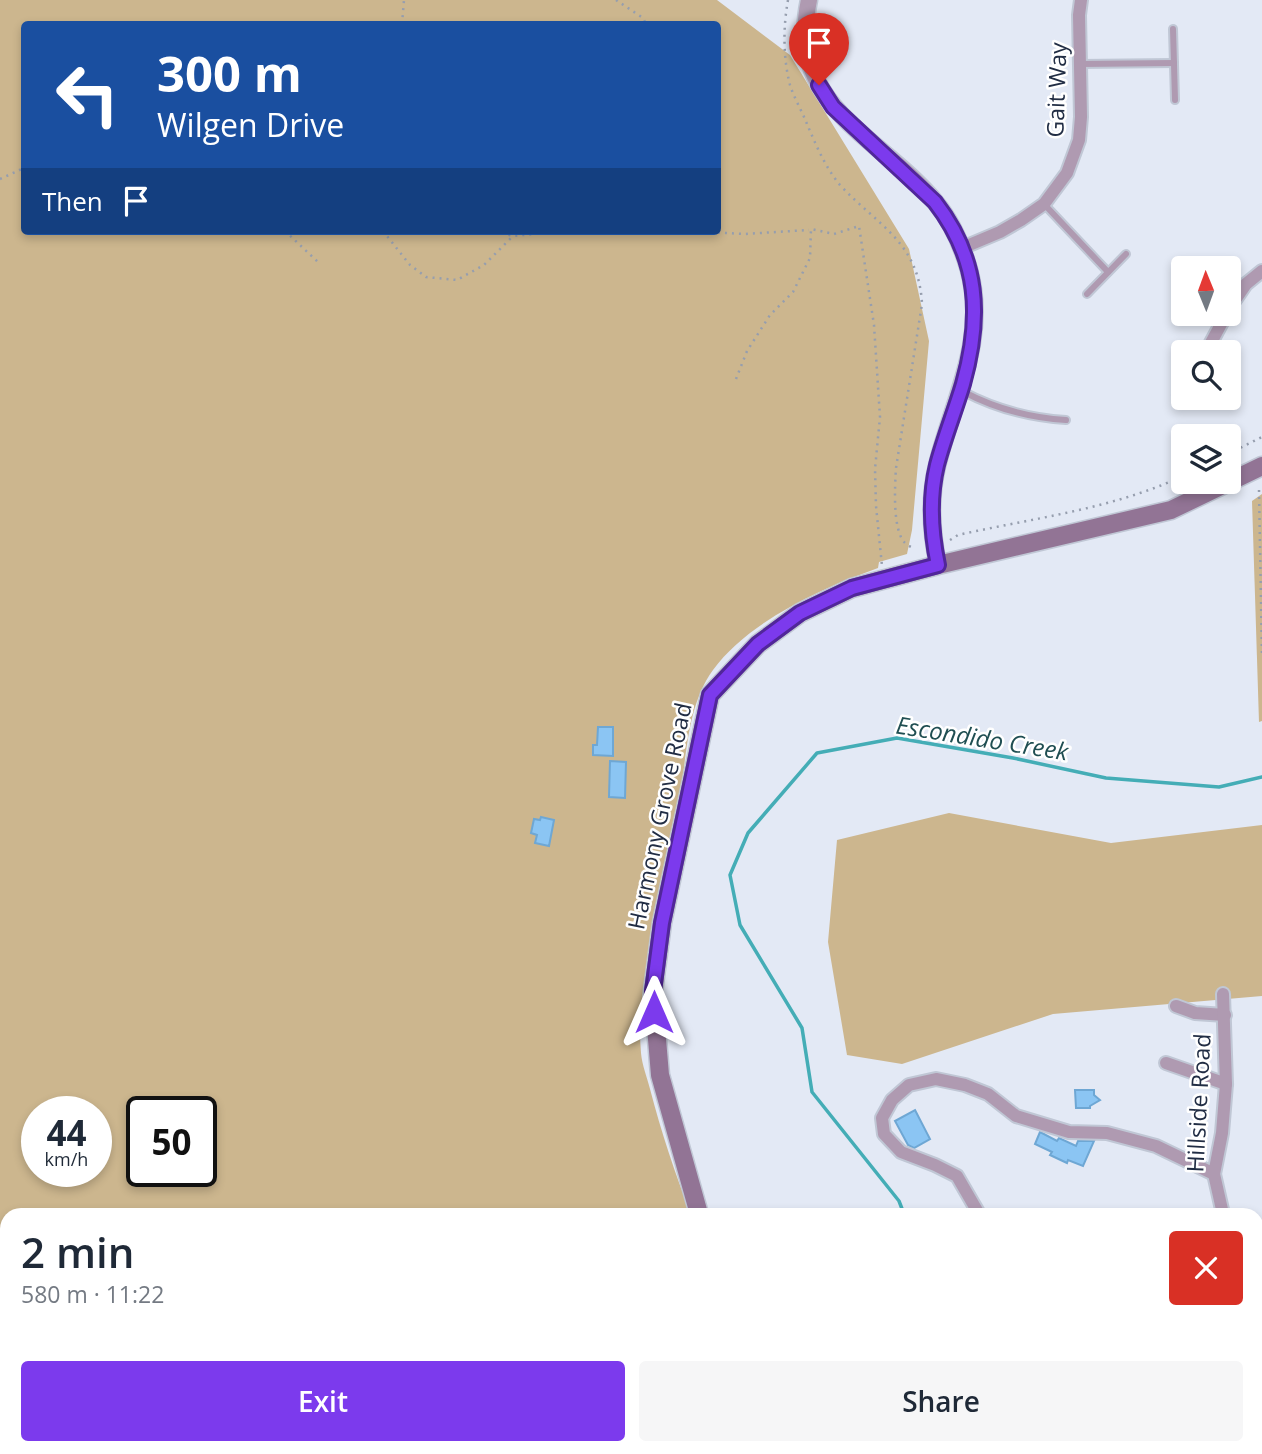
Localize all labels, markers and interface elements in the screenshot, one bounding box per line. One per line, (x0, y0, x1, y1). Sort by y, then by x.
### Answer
pin (789, 13, 849, 85)
icon: arrive (800, 24, 838, 62)
text: 300 m (157, 40, 302, 106)
street label: Gait Way (1038, 41, 1074, 138)
icon: left (42, 49, 133, 140)
text: Wilgen Drive (157, 103, 344, 146)
icon: arrive (117, 182, 155, 220)
text: Then (42, 183, 103, 219)
north arrow (1171, 256, 1241, 326)
map controls (1171, 256, 1241, 494)
button: search (1171, 340, 1241, 410)
button: layers (1171, 424, 1241, 494)
street label: Harmony Grove Road (619, 699, 699, 932)
water label: Escondido Creek (894, 708, 1072, 768)
position arrow (617, 975, 691, 1049)
street label: Hillside Road (1178, 1033, 1218, 1173)
speed limit sign: 50 (126, 1096, 217, 1187)
text: 44 (46, 1109, 87, 1156)
text: km/h (45, 1147, 88, 1171)
text: 2 min (21, 1223, 134, 1280)
button: close (1169, 1231, 1243, 1305)
text: 580 m · 11:22 (21, 1278, 164, 1310)
button: Exit (21, 1361, 625, 1441)
button: Share (639, 1361, 1243, 1441)

